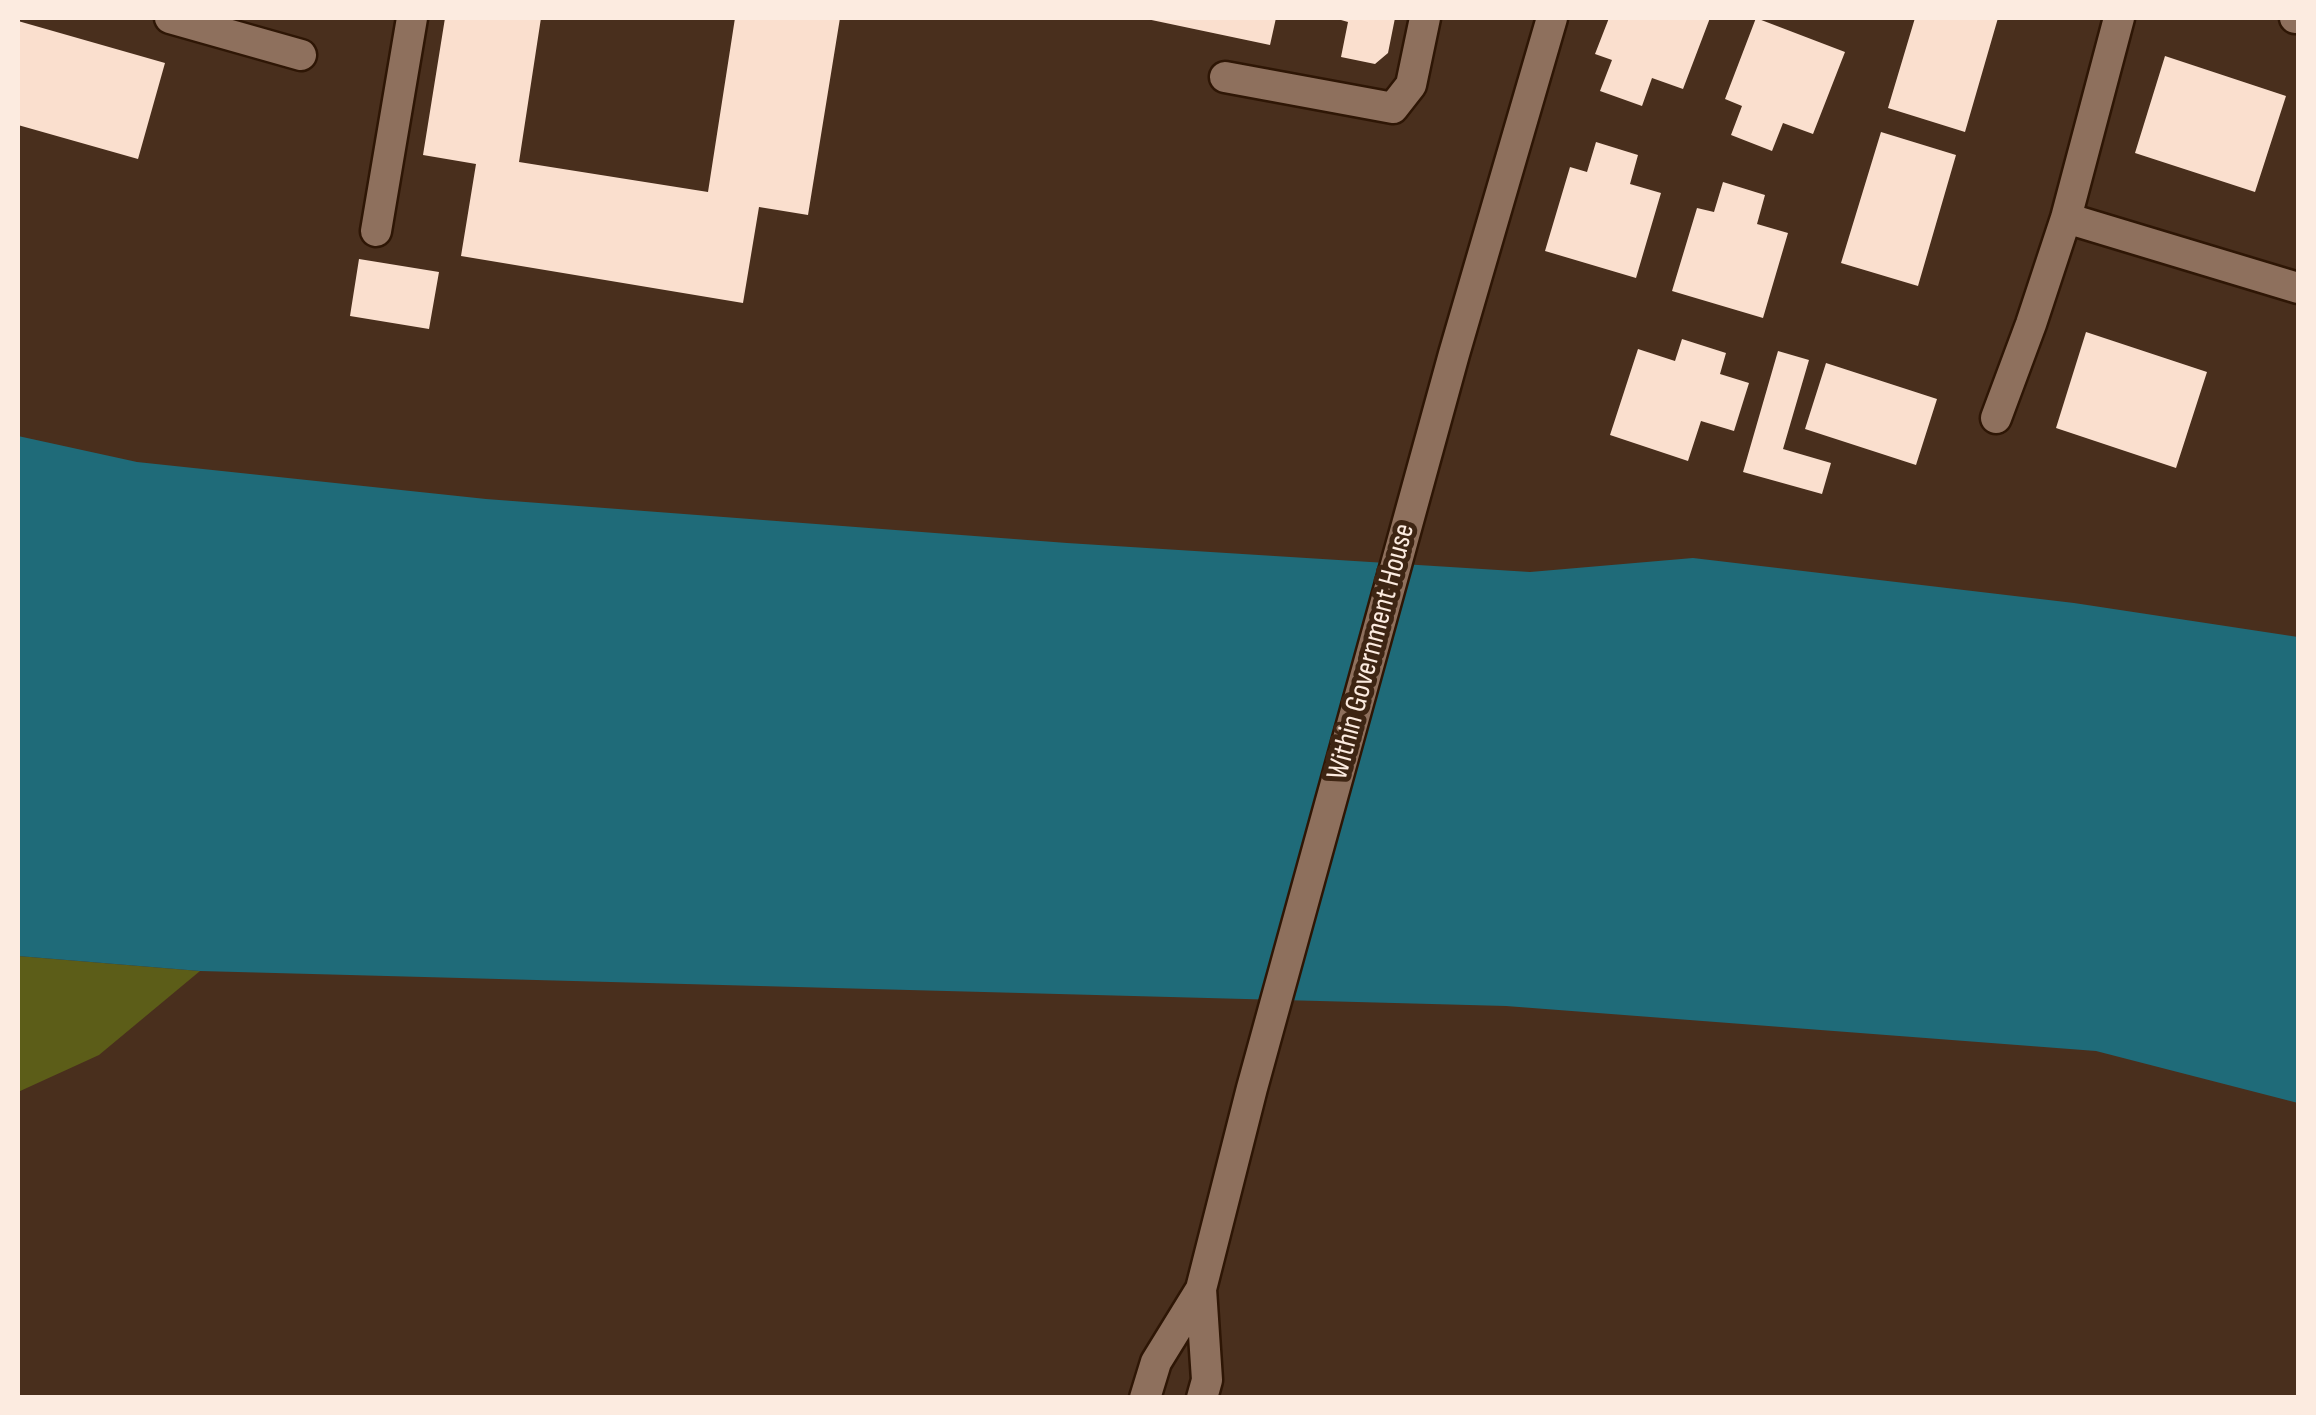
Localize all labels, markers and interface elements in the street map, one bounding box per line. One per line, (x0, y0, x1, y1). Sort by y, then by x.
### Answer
street label: Within Government House (1320, 520, 1424, 784)

